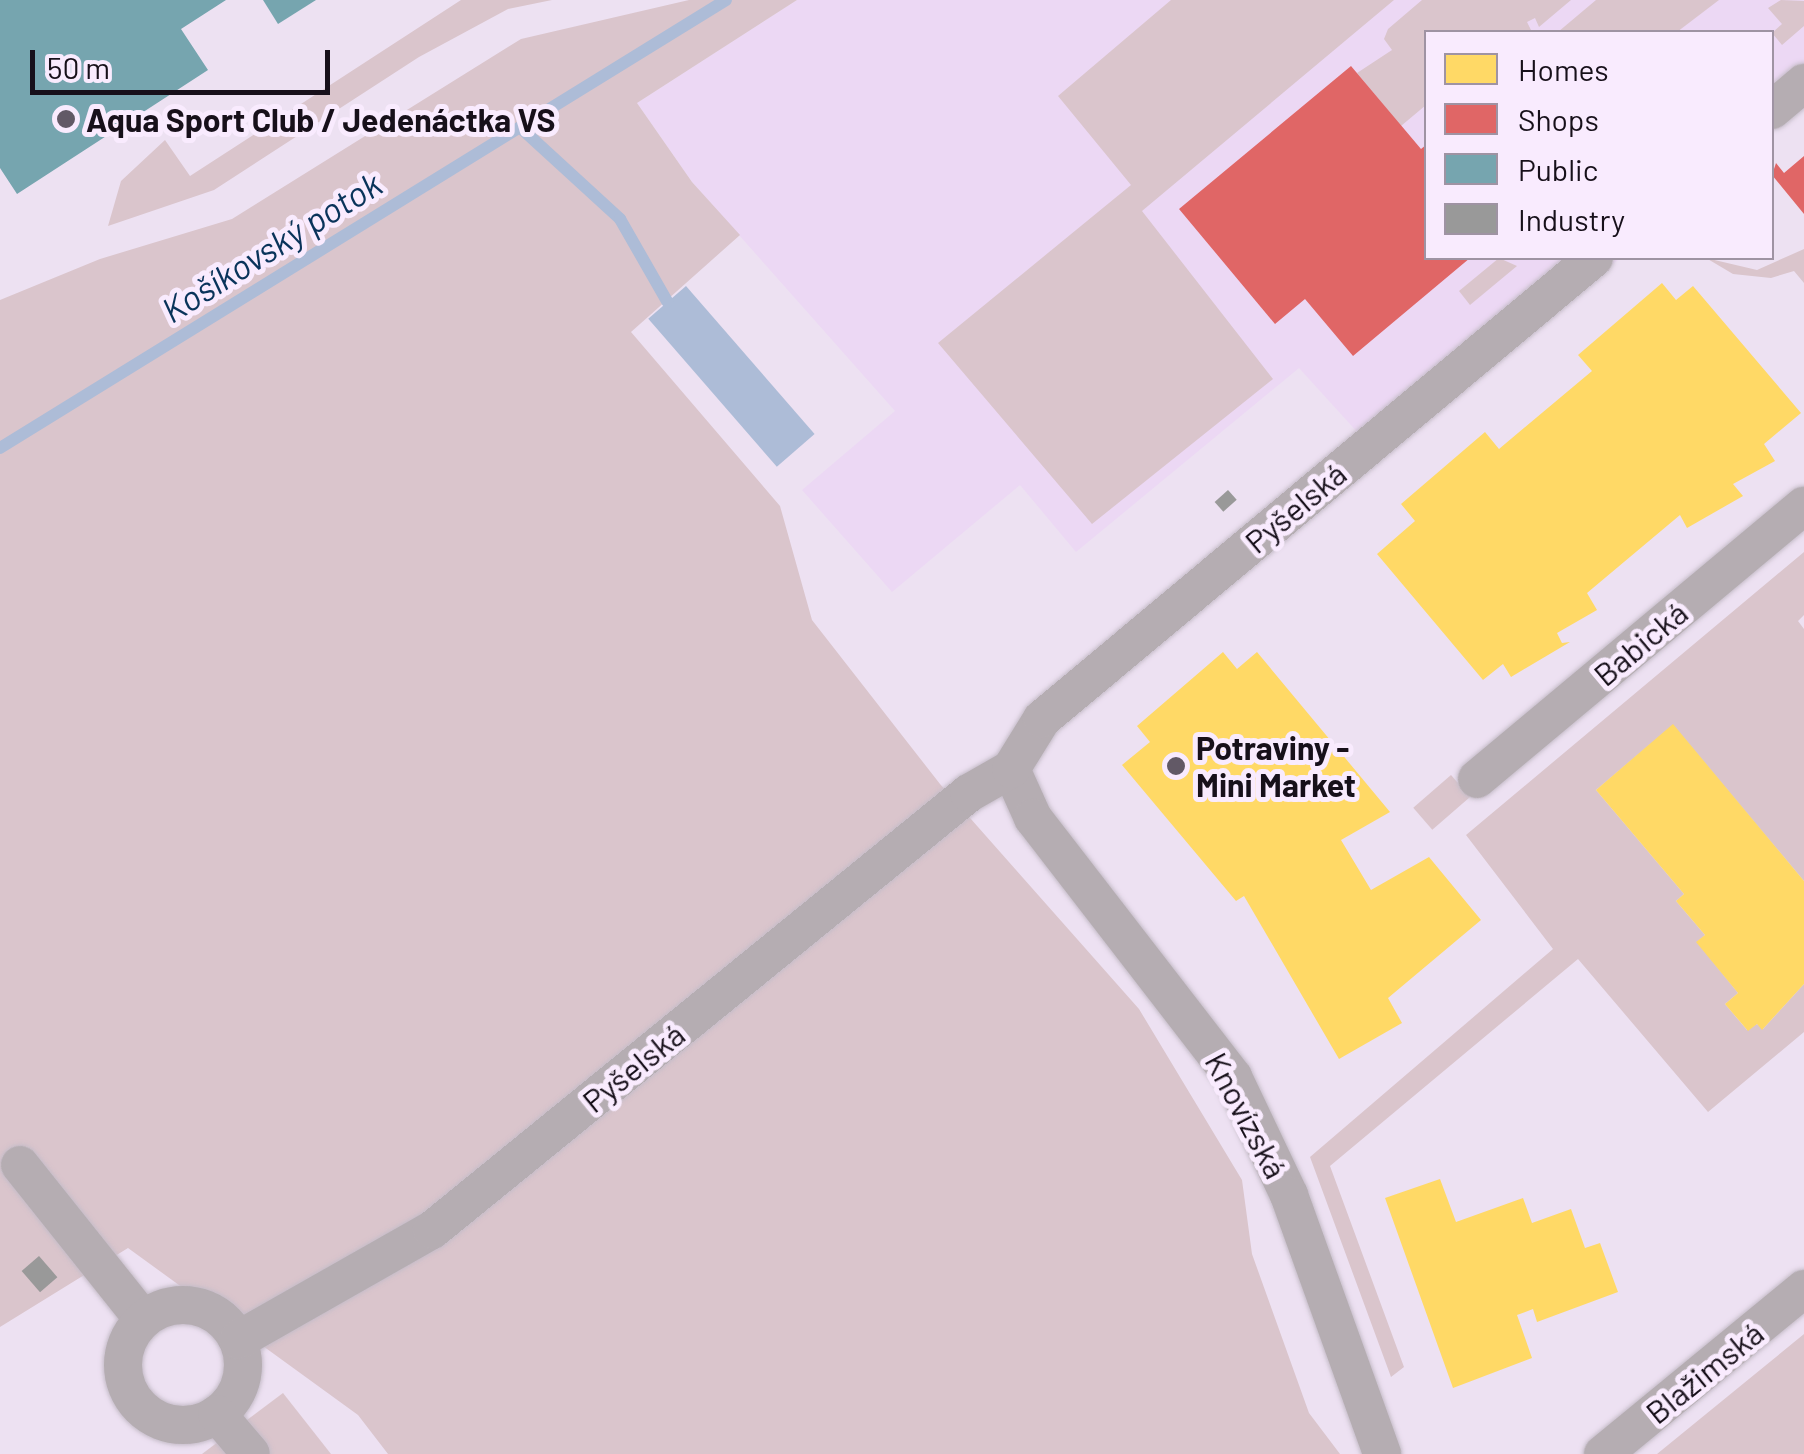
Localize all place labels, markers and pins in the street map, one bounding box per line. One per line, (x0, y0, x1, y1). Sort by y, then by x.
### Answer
place label: Aqua Sport Club / Jedenáctka VS (86, 100, 556, 138)
marker: Aqua Sport Club / Jedenáctka VS (55, 108, 77, 130)
place label: Potraviny - Mini Market (1196, 729, 1356, 804)
marker: Potraviny - Mini Market (1165, 755, 1187, 777)

